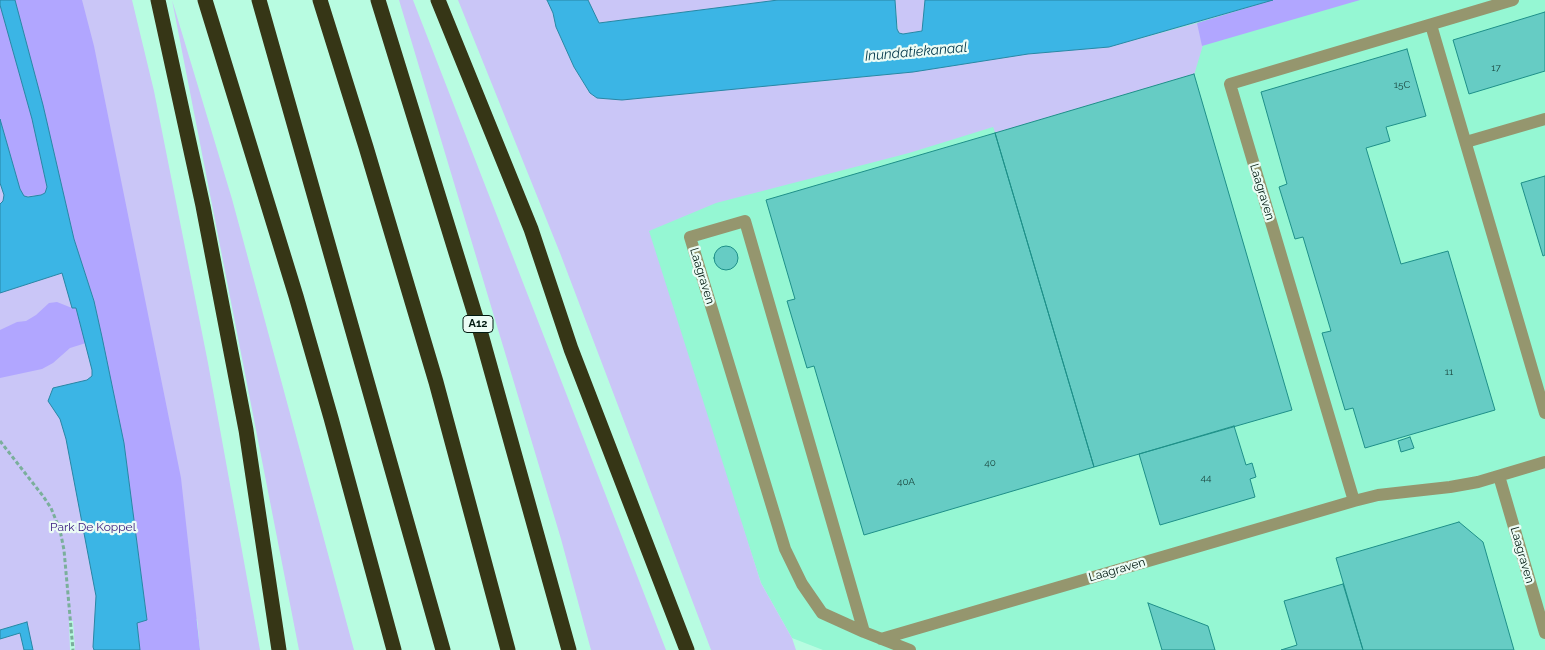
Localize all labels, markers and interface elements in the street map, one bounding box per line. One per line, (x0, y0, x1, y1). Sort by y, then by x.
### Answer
water label: Inundatiekanaal (864, 39, 968, 65)
house number: 17 (1491, 62, 1501, 74)
house number: 15C (1394, 79, 1410, 91)
street label: Laagraven (1247, 162, 1277, 222)
street label: Laagraven (687, 246, 717, 306)
road number: A12 (463, 316, 493, 332)
house number: 11 (1445, 366, 1453, 378)
house number: 40 (984, 457, 996, 469)
house number: 44 (1201, 472, 1211, 484)
house number: 40A (897, 476, 915, 488)
park label: Park De Koppel (50, 520, 136, 534)
street label: Laagraven (1507, 525, 1537, 585)
street label: Laagraven (1087, 555, 1147, 585)

